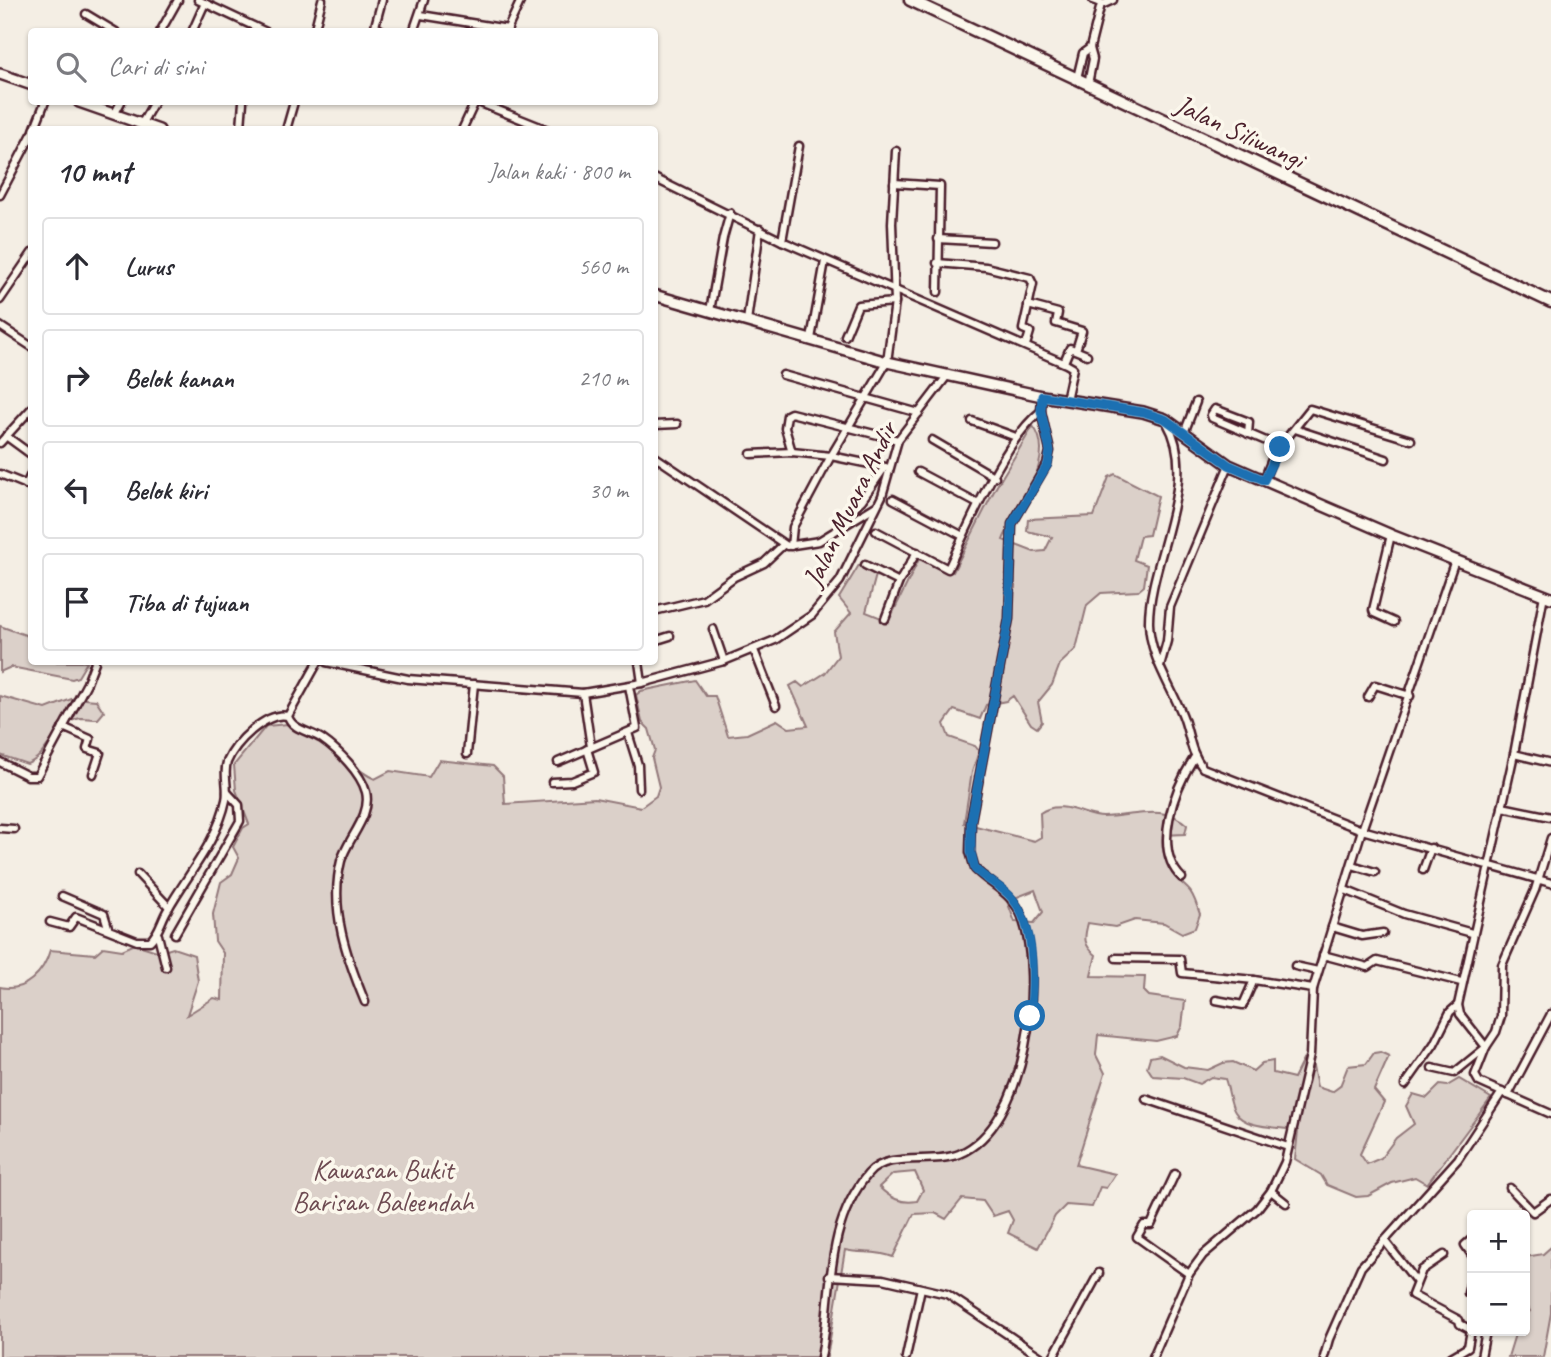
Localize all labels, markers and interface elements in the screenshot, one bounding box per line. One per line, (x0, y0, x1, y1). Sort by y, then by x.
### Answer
search box (28, 28, 658, 105)
icon: search (52, 48, 90, 86)
text: Cari di sini (108, 50, 204, 83)
street label: Jalan Siliwangi (1168, 86, 1313, 178)
text: 10 mnt (56, 153, 131, 191)
text: Jalan kaki · 800 m (488, 157, 630, 186)
icon: ahead (58, 247, 96, 285)
text: Lurus (125, 250, 173, 283)
text: 560 m (579, 252, 628, 281)
icon: right (58, 359, 96, 397)
text: Belok kanan (125, 362, 234, 395)
text: 210 m (579, 364, 628, 393)
street label: Jalan Muara Andir (794, 414, 905, 594)
route end (1264, 431, 1295, 462)
icon: left (58, 471, 96, 509)
text: Belok kiri (125, 474, 207, 507)
text: 30 m (589, 476, 628, 505)
icon: arrive (58, 583, 96, 621)
text: Tiba di tujuan (125, 586, 249, 619)
route start (1014, 1000, 1045, 1031)
park label: Kawasan Bukit Barisan Baleendah (292, 1152, 476, 1219)
map controls (1467, 1210, 1530, 1336)
button: + (1467, 1210, 1530, 1273)
button: − (1467, 1273, 1530, 1336)

